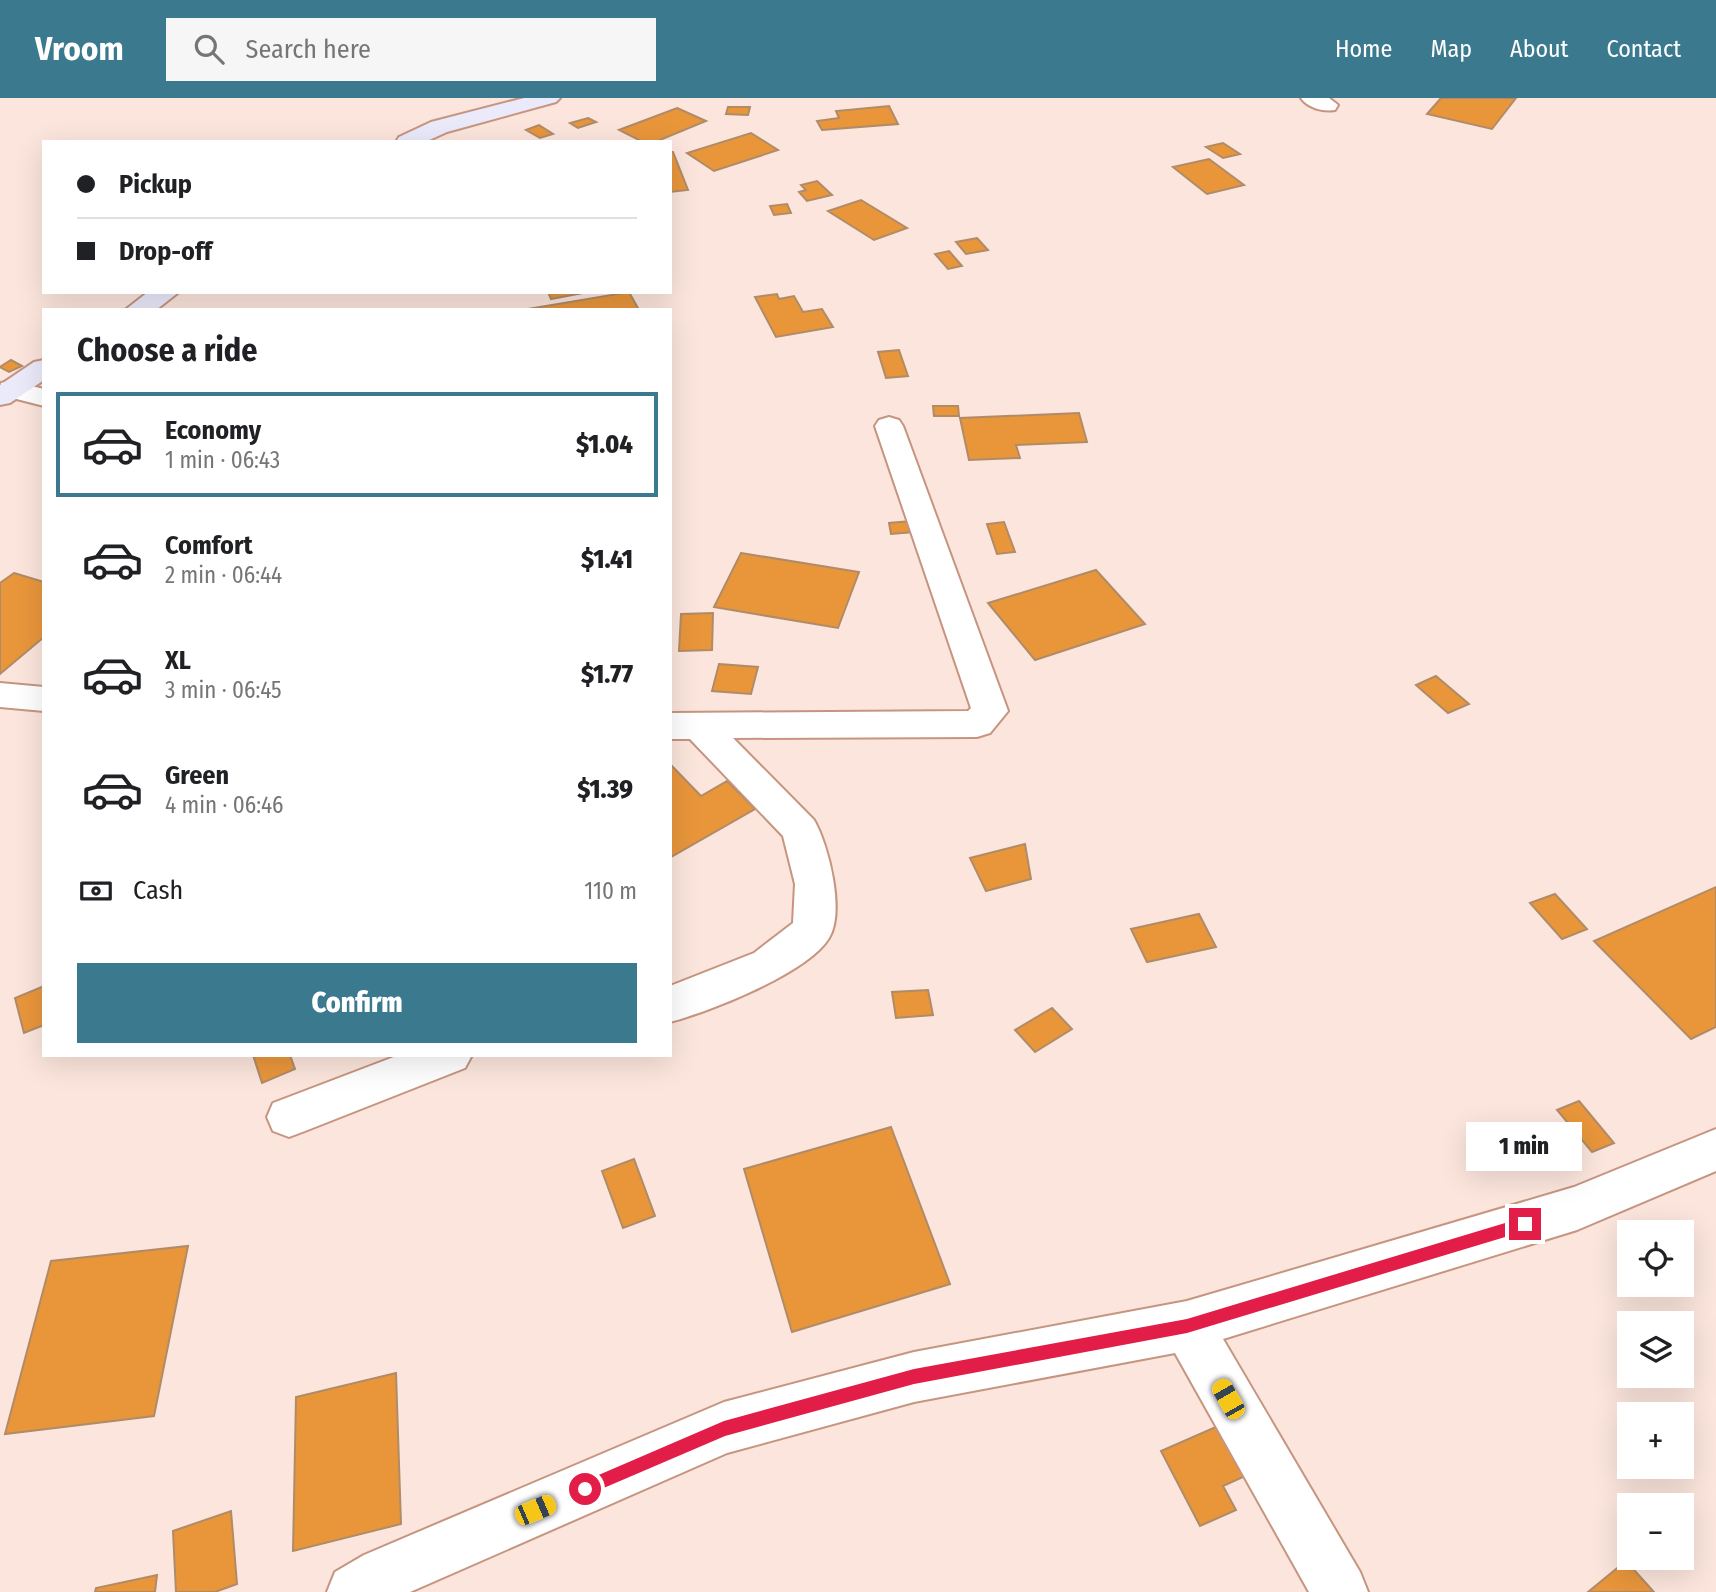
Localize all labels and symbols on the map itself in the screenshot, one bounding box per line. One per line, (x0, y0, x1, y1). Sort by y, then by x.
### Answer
callout: 1 min (1467, 1122, 1583, 1172)
route end (1509, 1208, 1541, 1240)
car (1209, 1376, 1248, 1422)
route start (569, 1473, 601, 1505)
car (512, 1492, 559, 1528)

